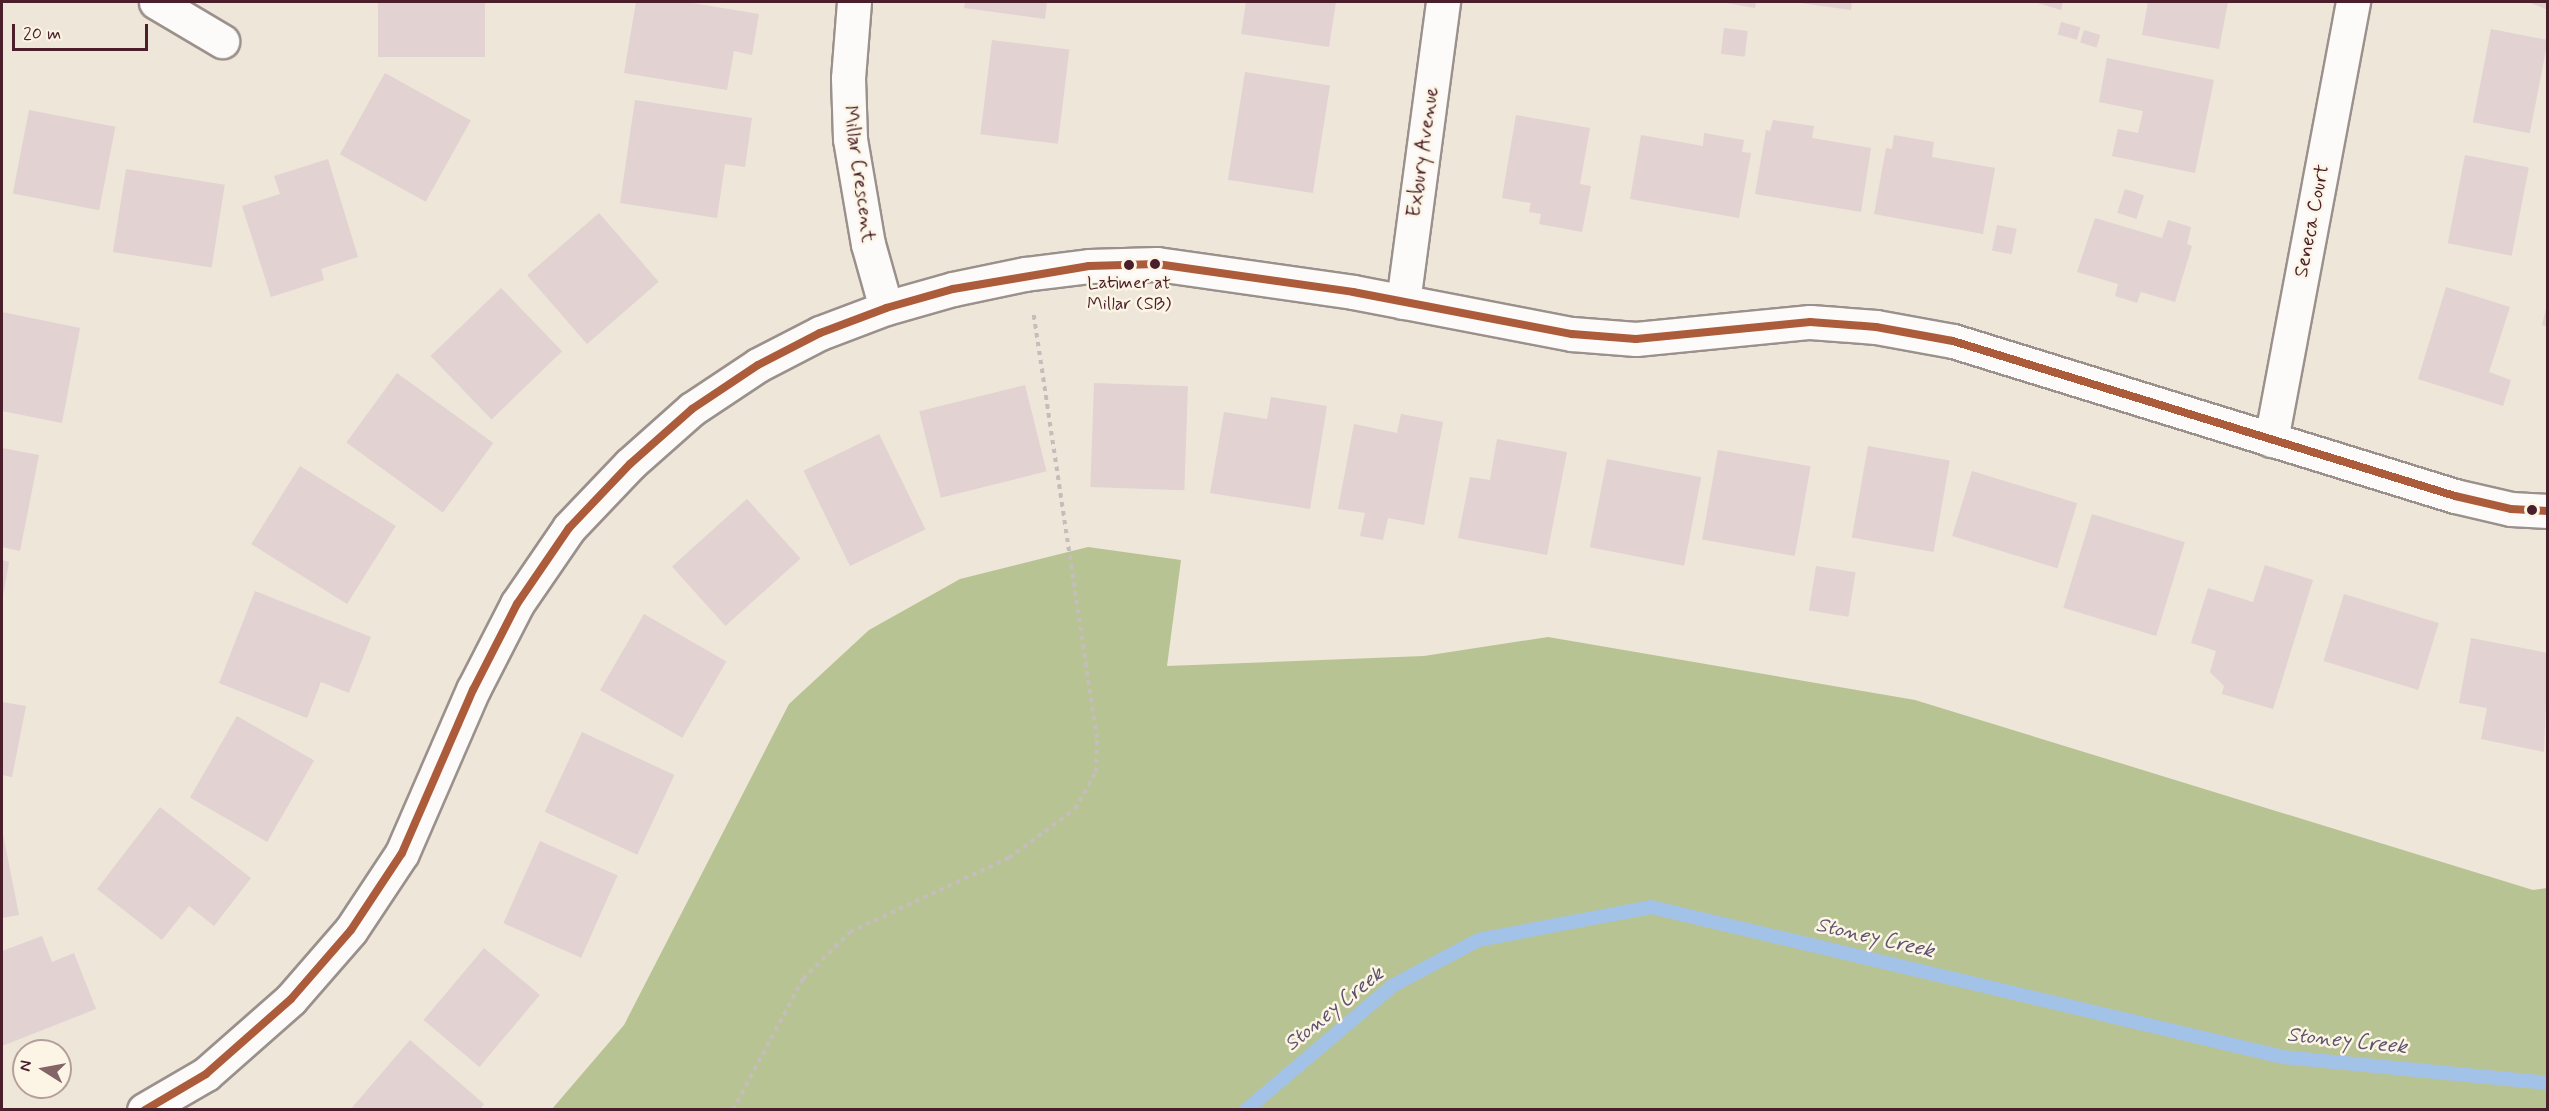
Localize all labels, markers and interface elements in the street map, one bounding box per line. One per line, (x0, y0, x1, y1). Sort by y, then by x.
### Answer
scale bar (15, 12, 152, 50)
text: 20 m (23, 22, 61, 46)
street label: Exbury Avenue (1402, 86, 1444, 218)
street label: Millar Crescent (838, 107, 880, 241)
street label: Seneca Court (2289, 163, 2335, 279)
unlabelled marker (1149, 258, 1161, 270)
marker: Latimer at Millar (SB) (1123, 259, 1135, 271)
place label: Latimer at Millar (SB) (1086, 273, 1172, 316)
unlabelled marker (2526, 504, 2538, 516)
water label: Stoney Creek (1813, 912, 1937, 964)
water label: Stoney Creek (1279, 961, 1389, 1057)
water label: Stoney Creek (2285, 1022, 2409, 1060)
north arrow (12, 1039, 72, 1099)
text: N (14, 1059, 37, 1073)

